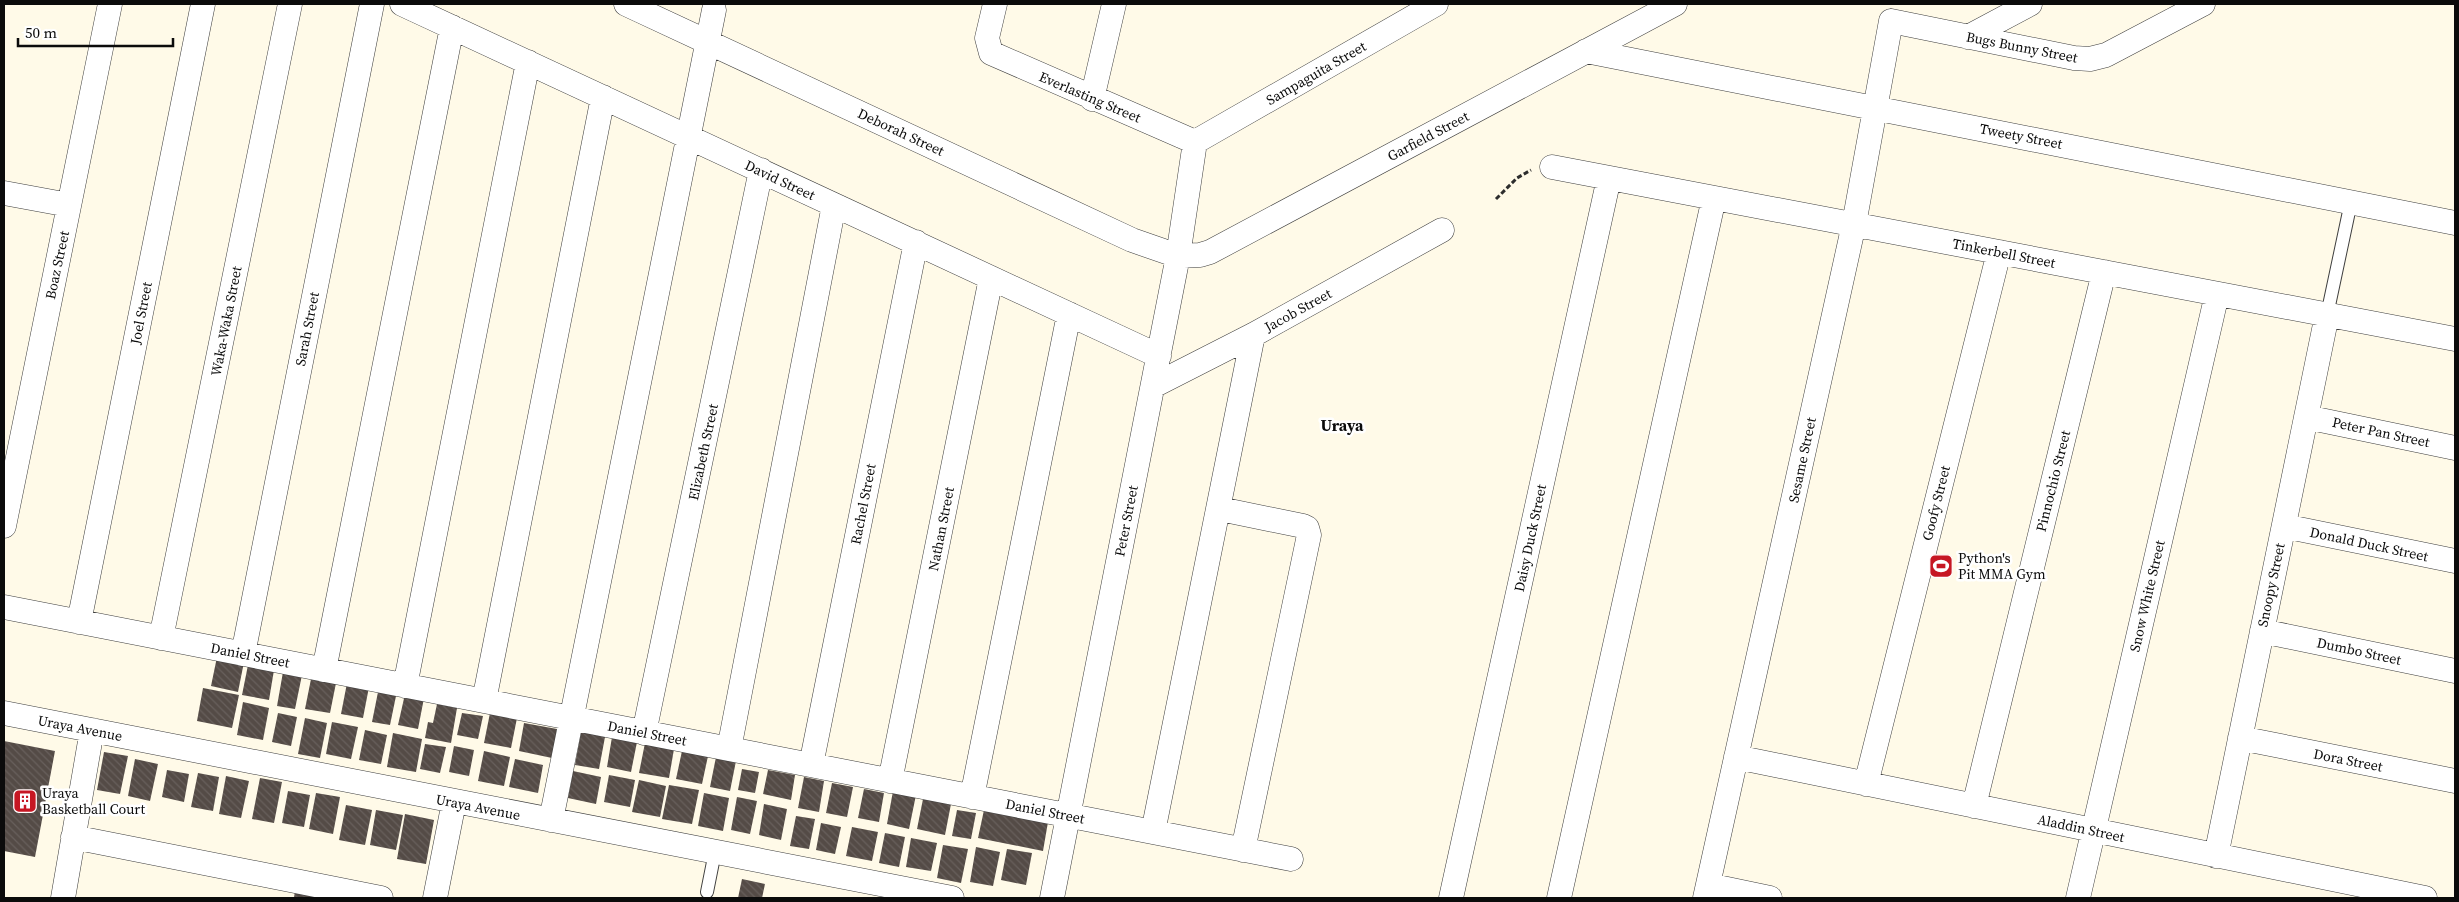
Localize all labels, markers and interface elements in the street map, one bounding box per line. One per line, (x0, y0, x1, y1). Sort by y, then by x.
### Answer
scale bar (18, 15, 172, 47)
text: 50 m (25, 22, 57, 43)
street label: Bugs Bunny Street (1965, 26, 2080, 68)
street label: Sampaguita Street (1262, 36, 1370, 110)
street label: Everlasting Street (1036, 67, 1144, 128)
street label: Deborah Street (854, 103, 948, 161)
street label: Garfield Street (1384, 106, 1473, 166)
street label: Tweety Street (1978, 118, 2064, 154)
street label: David Street (742, 155, 819, 205)
street label: Boaz Street (40, 229, 74, 301)
street label: Tinkerbell Street (1951, 233, 2058, 273)
street label: Waka-Waka Street (206, 264, 247, 378)
street label: Joel Street (125, 280, 157, 347)
street label: Jacob Street (1260, 283, 1336, 337)
street label: Sarah Street (290, 290, 324, 368)
street label: Elizabeth Street (683, 402, 723, 502)
street label: Peter Pan Street (2330, 412, 2432, 452)
district label: Uraya (1320, 414, 1364, 436)
street label: Sesame Street (1783, 415, 1821, 504)
street label: Pinnochio Street (2031, 428, 2075, 534)
street label: Rachel Street (845, 461, 881, 546)
street label: Goofy Street (1917, 463, 1955, 543)
street label: Daisy Duck Street (1509, 482, 1551, 594)
street label: Peter Street (1109, 483, 1143, 558)
street label: Nathan Street (923, 485, 959, 573)
street label: Donald Duck Street (2308, 522, 2430, 566)
street label: Snow White Street (2124, 538, 2170, 654)
street label: Snoopy Street (2252, 541, 2290, 629)
place label: Python's Pit MMA Gym (1958, 548, 2046, 584)
sports icon: Python's Pit MMA Gym (1928, 553, 1954, 579)
street label: Dumbo Street (2315, 632, 2404, 670)
street label: Daniel Street (209, 638, 292, 673)
street label: Uraya Avenue (36, 710, 124, 746)
street label: Daniel Street (606, 716, 689, 751)
street label: Dora Street (2312, 744, 2385, 777)
place label: Uraya Basketball Court (42, 783, 145, 819)
building icon: Uraya Basketball Court (12, 788, 38, 814)
street label: Uraya Avenue (434, 789, 522, 825)
street label: Daniel Street (1004, 794, 1087, 829)
street label: Aladdin Street (2036, 809, 2127, 847)

